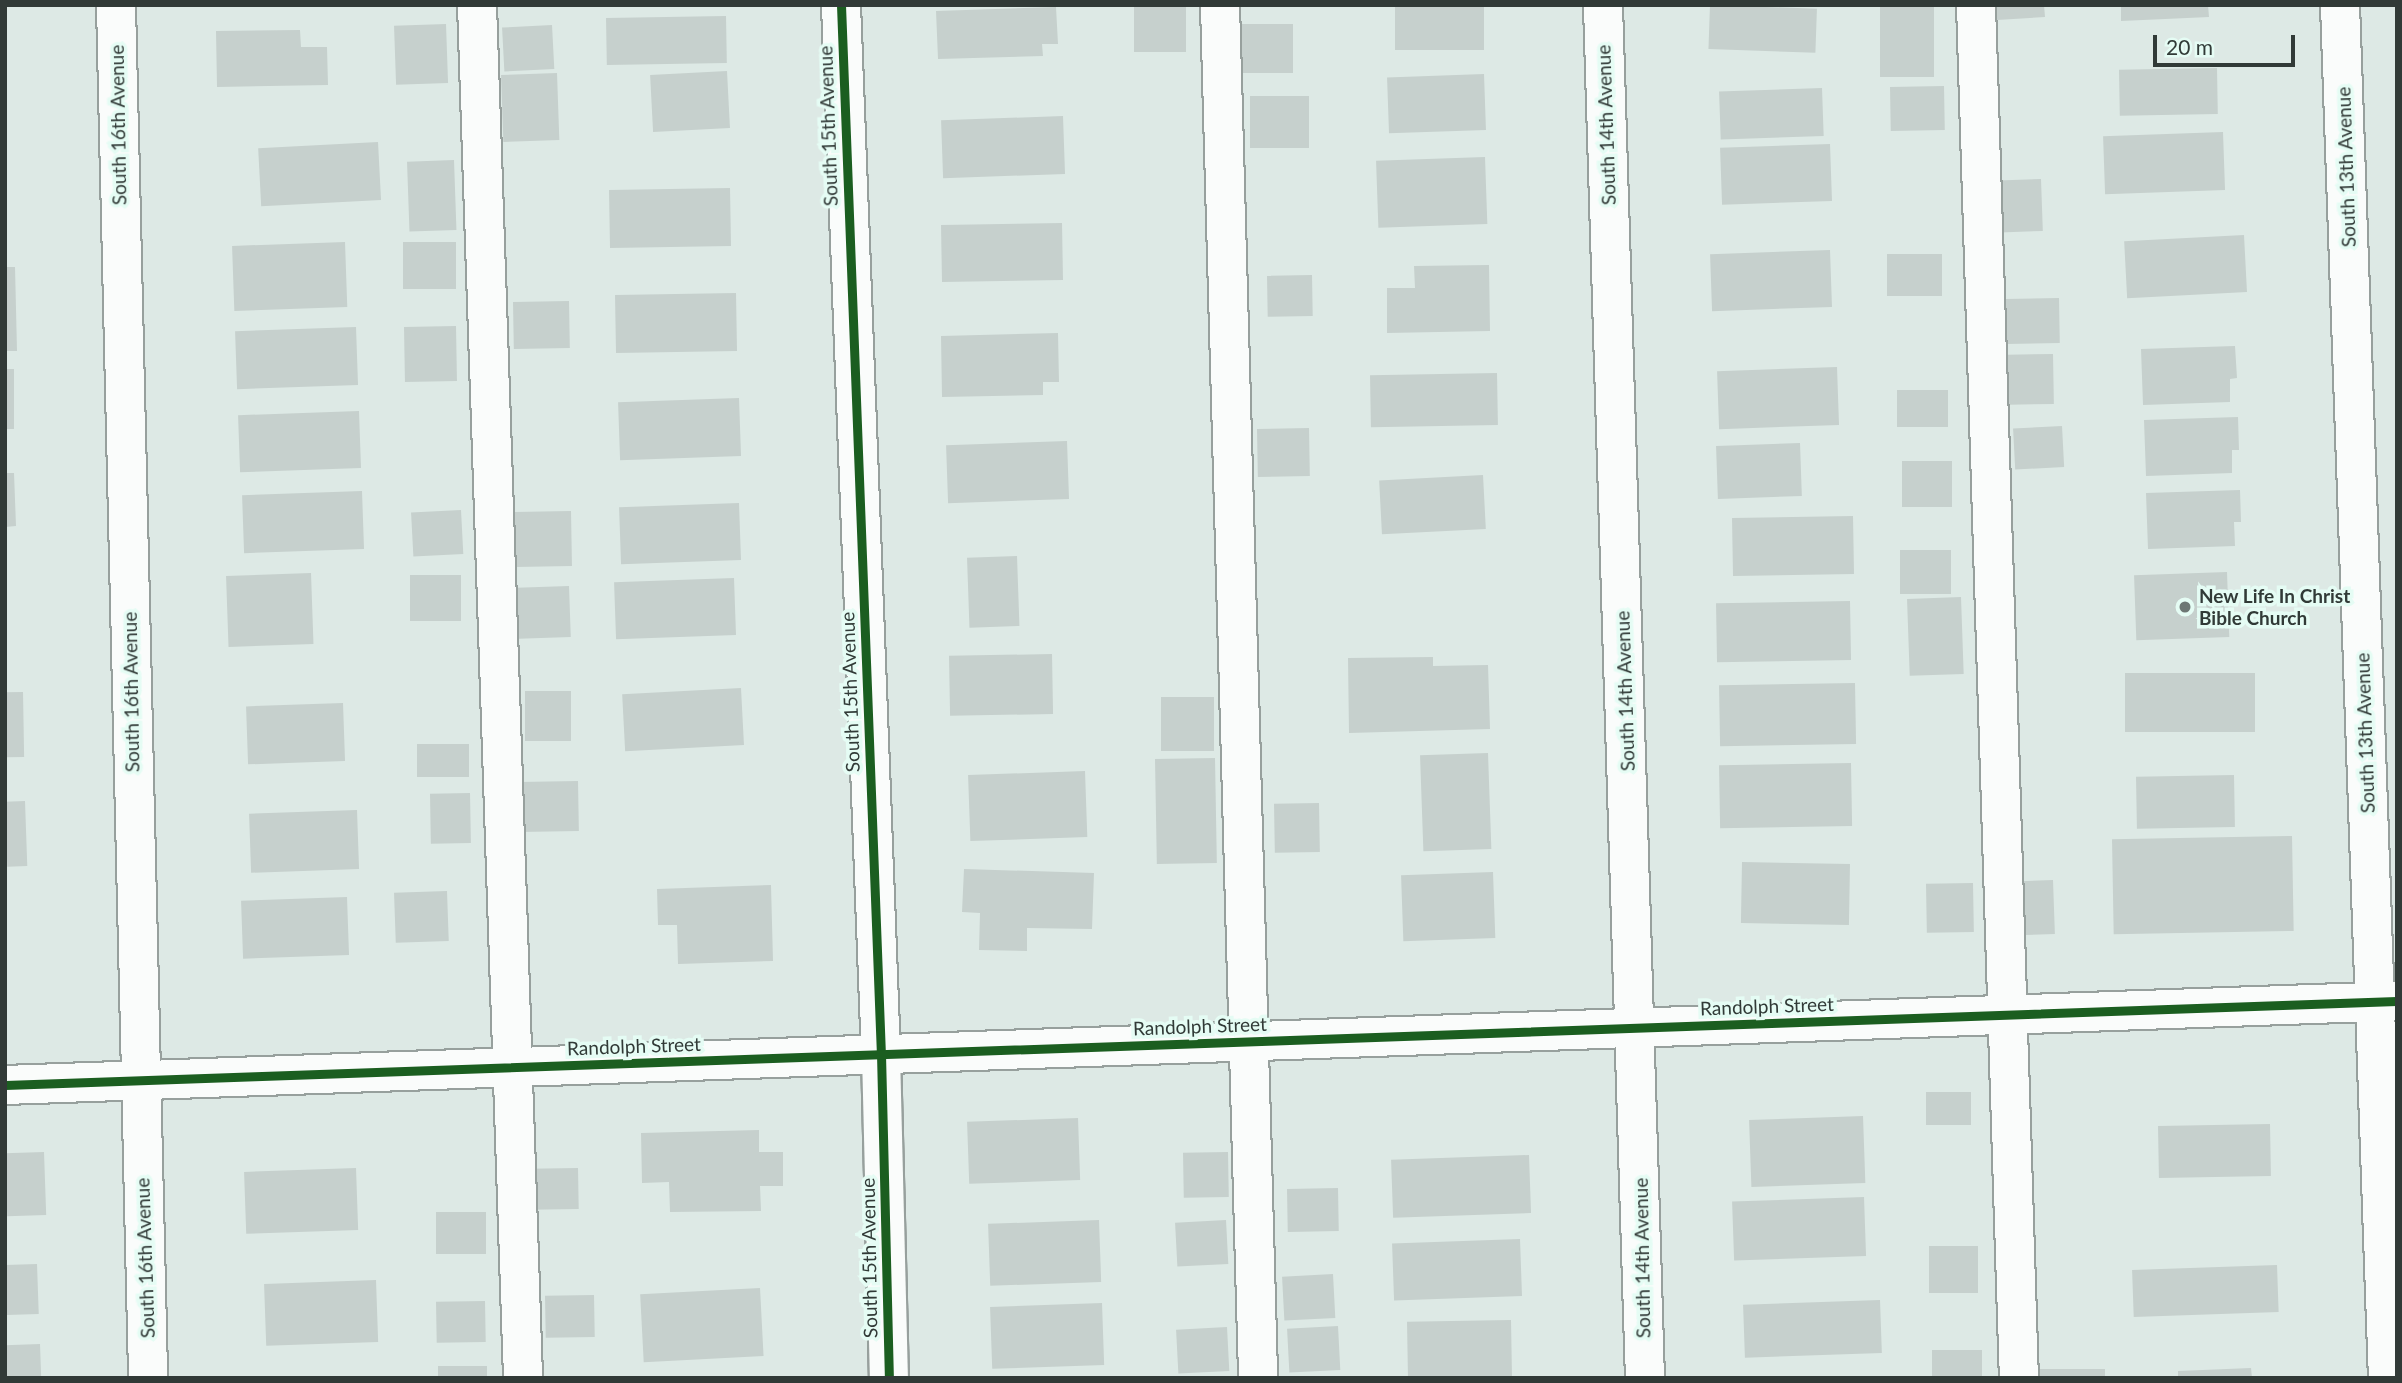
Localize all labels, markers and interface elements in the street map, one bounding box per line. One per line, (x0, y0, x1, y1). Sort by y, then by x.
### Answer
scale bar (2157, 21, 2299, 65)
text: 20 m (2166, 34, 2213, 59)
street label: South 16th Avenue (105, 44, 131, 206)
street label: South 14th Avenue (1592, 44, 1620, 206)
street label: South 15th Avenue (814, 45, 842, 207)
street label: South 13th Avenue (2332, 86, 2360, 248)
place label: New Life In Christ Bible Church (2199, 585, 2351, 629)
marker: New Life In Christ Bible Church (2177, 599, 2193, 615)
street label: South 14th Avenue (1611, 610, 1639, 772)
street label: South 16th Avenue (118, 611, 144, 773)
street label: South 15th Avenue (836, 611, 864, 773)
street label: South 13th Avenue (2351, 652, 2379, 814)
street label: Randolph Street (1700, 992, 1834, 1020)
street label: Randolph Street (1133, 1012, 1267, 1040)
street label: Randolph Street (567, 1032, 701, 1060)
street label: South 16th Avenue (131, 1177, 159, 1339)
street label: South 15th Avenue (856, 1177, 882, 1339)
street label: South 14th Avenue (1629, 1177, 1655, 1339)

